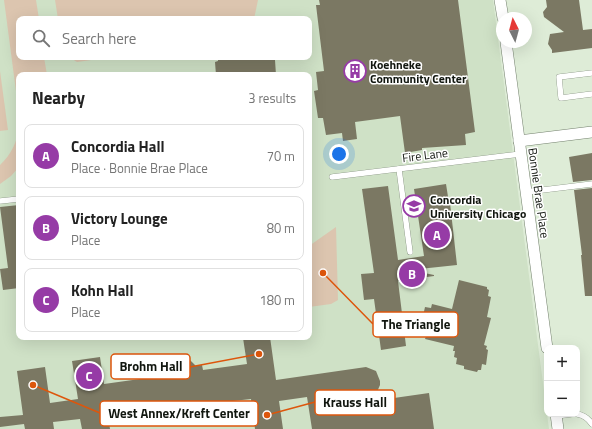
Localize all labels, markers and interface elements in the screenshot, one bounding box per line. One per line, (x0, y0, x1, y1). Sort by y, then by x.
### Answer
north arrow (496, 12, 532, 48)
search box (16, 16, 312, 60)
icon: search (30, 27, 52, 49)
text: Search here (62, 27, 136, 50)
place label: Koehneke Community Center (370, 55, 467, 88)
building icon: Koehneke Community Center (342, 58, 368, 84)
text: Nearby (32, 85, 85, 111)
text: 3 results (248, 88, 296, 108)
text: Concordia Hall (71, 135, 164, 158)
street label: Fire Lane (401, 143, 449, 167)
your location (329, 144, 349, 164)
text: A (42, 146, 50, 166)
text: 70 m (267, 146, 295, 166)
street label: Bonnie Brae Place (523, 146, 555, 240)
text: Place · Bonnie Brae Place (71, 158, 208, 178)
place label: Concordia University Chicago (430, 190, 526, 223)
school or university icon: Concordia University Chicago (401, 193, 427, 219)
text: Victory Lounge (71, 207, 168, 230)
text: B (42, 218, 50, 238)
text: 80 m (267, 218, 295, 238)
pin: A (424, 220, 450, 250)
text: Place (71, 230, 100, 250)
pin: B (399, 259, 425, 289)
text: Kohn Hall (71, 279, 133, 302)
text: C (42, 290, 50, 310)
text: 180 m (259, 290, 295, 310)
text: Place (71, 302, 100, 322)
callout: The Triangle (373, 312, 458, 337)
text: The Triangle (382, 314, 451, 334)
map controls (544, 345, 580, 417)
button: + (544, 345, 580, 381)
callout: Brohm Hall (111, 354, 190, 379)
text: Brohm Hall (119, 356, 183, 376)
pin: C (76, 361, 102, 391)
button: − (544, 381, 580, 417)
callout: Krauss Hall (315, 390, 395, 415)
text: Krauss Hall (323, 392, 387, 412)
callout: West Annex/Kreft Center (100, 401, 258, 426)
text: West Annex/Kreft Center (108, 403, 250, 423)

